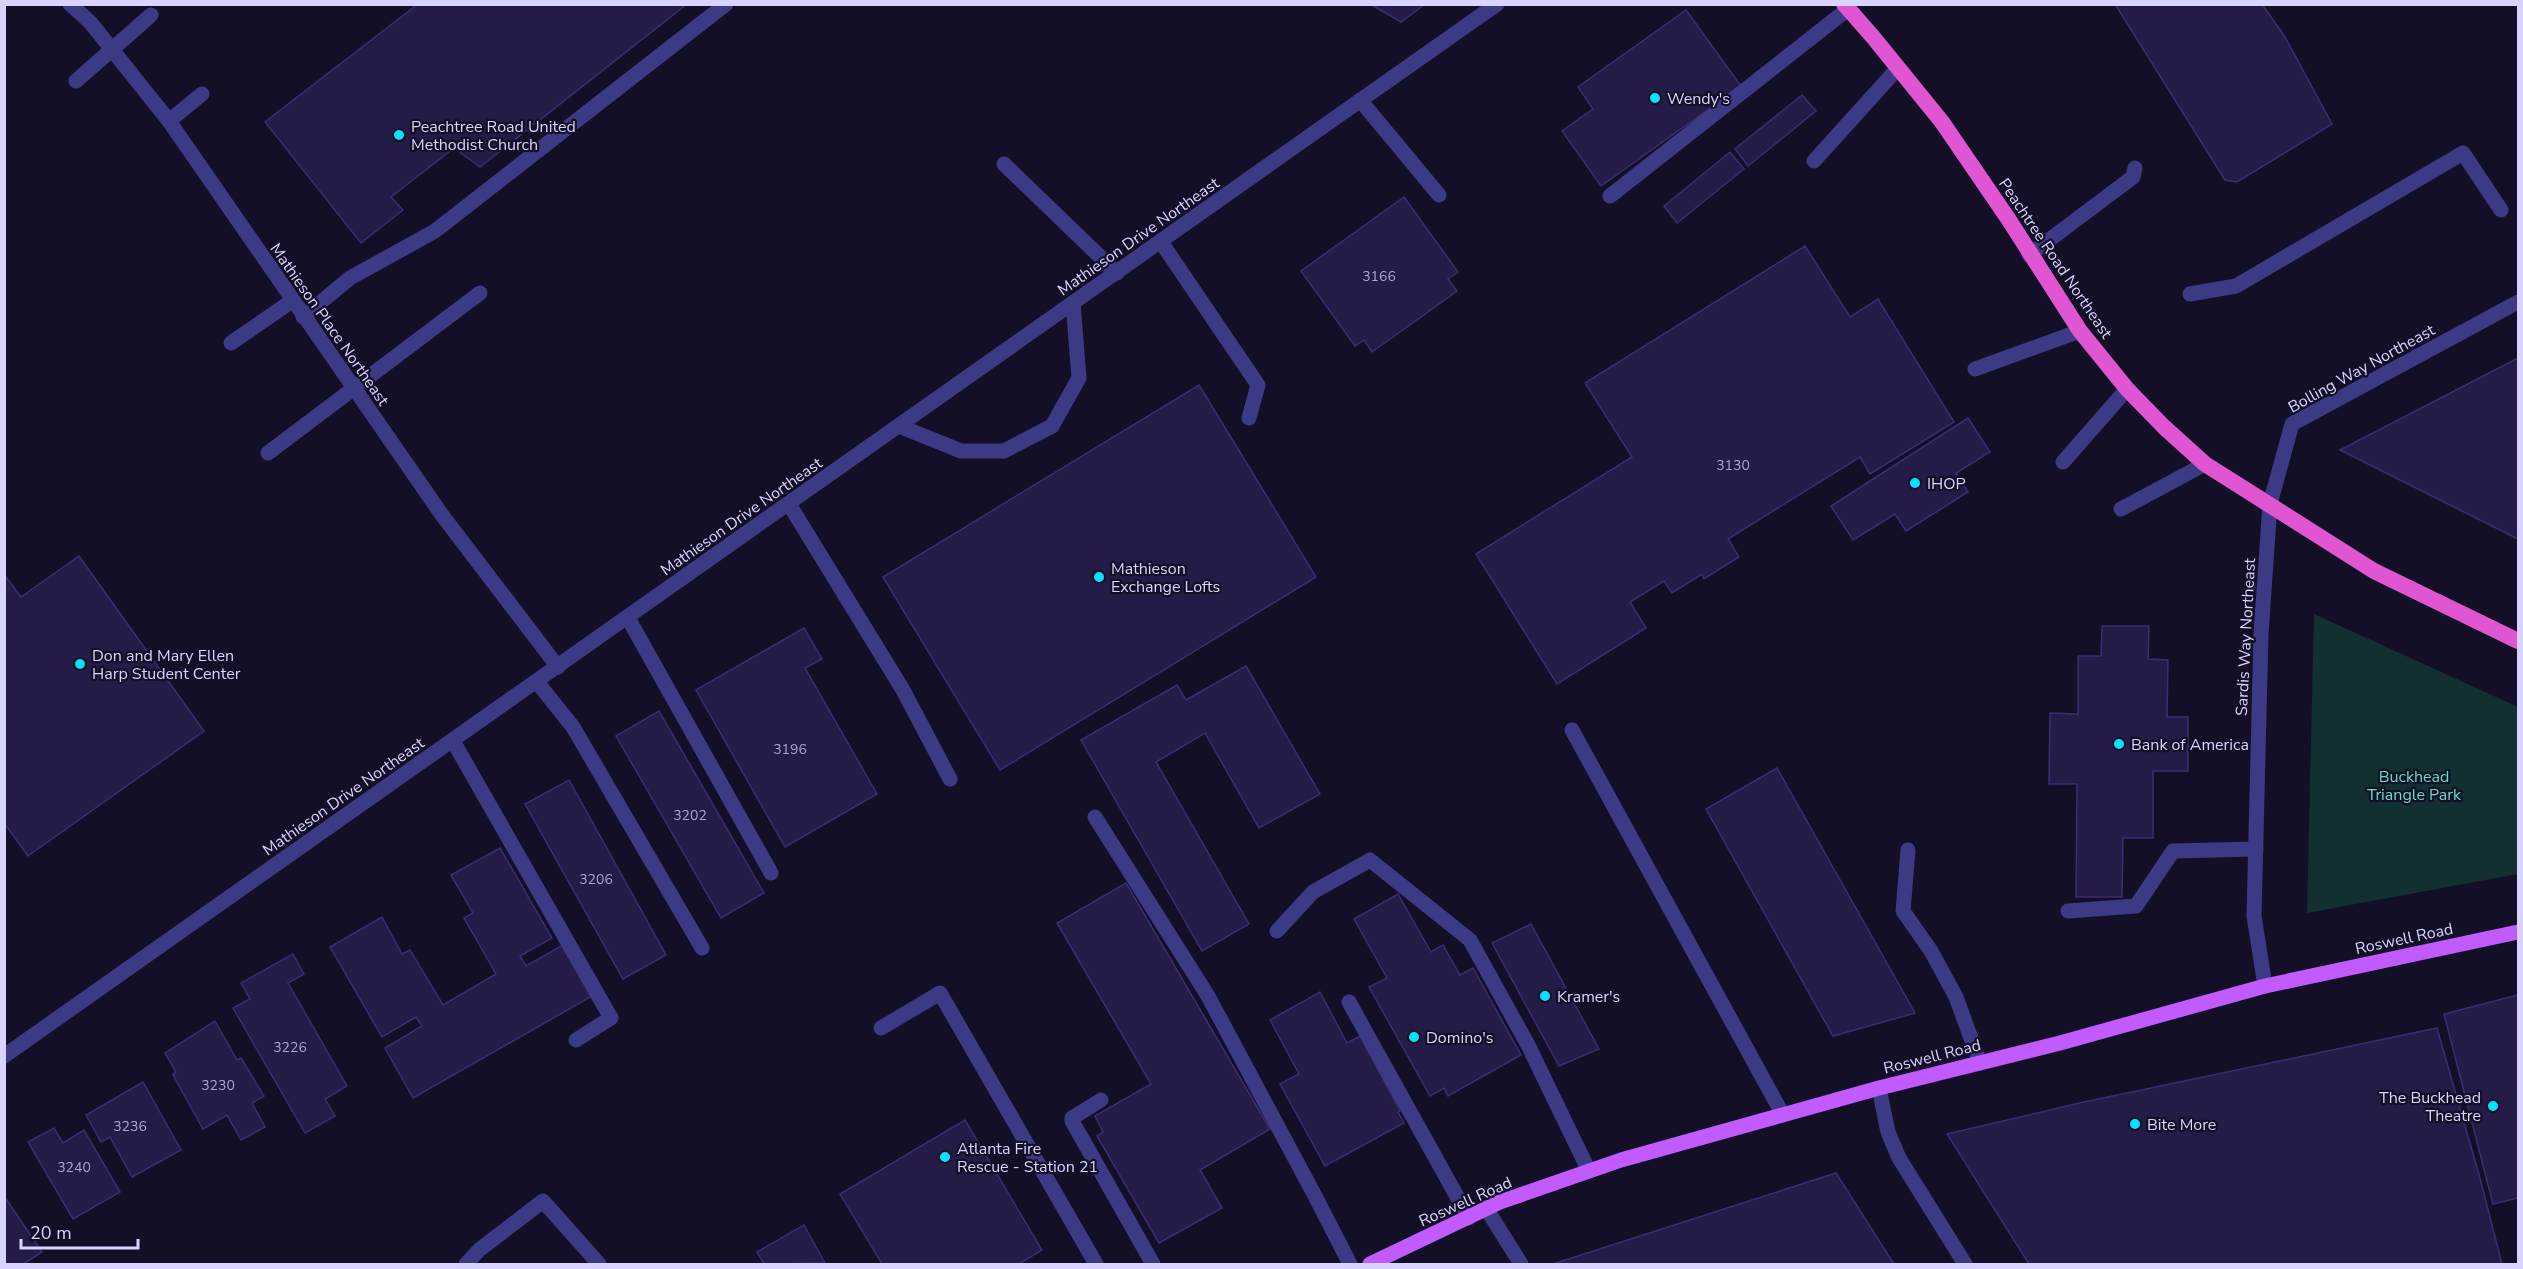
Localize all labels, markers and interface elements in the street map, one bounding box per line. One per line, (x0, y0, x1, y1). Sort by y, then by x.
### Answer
place label: Wendy's (1667, 88, 1730, 110)
marker: Wendy's (1648, 91, 1662, 105)
place label: Peachtree Road United Methodist Church (411, 116, 576, 156)
marker: Peachtree Road United Methodist Church (392, 128, 406, 142)
street label: Mathieson Drive Northeast (1053, 172, 1224, 301)
street label: Peachtree Road Northeast (1993, 174, 2117, 343)
street label: Mathieson Place Northeast (265, 239, 394, 411)
house number: 3166 (1362, 267, 1396, 286)
street label: Bolling Way Northeast (2284, 319, 2439, 418)
street label: Mathieson Drive Northeast (656, 452, 827, 581)
house number: 3130 (1716, 456, 1750, 475)
place label: IHOP (1927, 473, 1966, 495)
marker: IHOP (1908, 476, 1922, 490)
street label: Sardis Way Northeast (2231, 557, 2261, 717)
place label: Mathieson Exchange Lofts (1111, 558, 1220, 598)
marker: Mathieson Exchange Lofts (1092, 570, 1106, 584)
place label: Don and Mary Ellen Harp Student Center (92, 645, 241, 685)
marker: Don and Mary Ellen Harp Student Center (73, 657, 87, 671)
street label: Mathieson Drive Northeast (258, 732, 429, 861)
place label: Bank of America (2131, 734, 2249, 756)
marker: Bank of America (2112, 737, 2126, 751)
house number: 3196 (773, 740, 807, 759)
park label: Buckhead Triangle Park (2367, 766, 2462, 806)
house number: 3202 (673, 806, 707, 825)
house number: 3206 (579, 870, 613, 889)
street label: Roswell Road (2353, 918, 2455, 960)
place label: Kramer's (1557, 986, 1620, 1008)
marker: Kramer's (1538, 989, 1552, 1003)
place label: Domino's (1426, 1027, 1493, 1049)
marker: Domino's (1407, 1030, 1421, 1044)
street label: Roswell Road (1881, 1034, 1983, 1080)
house number: 3226 (273, 1038, 307, 1057)
house number: 3230 (201, 1076, 235, 1095)
place label: The Buckhead Theatre (2379, 1087, 2481, 1127)
marker: The Buckhead Theatre (2486, 1099, 2500, 1113)
place label: Bite More (2147, 1114, 2216, 1136)
house number: 3236 (113, 1117, 147, 1136)
marker: Bite More (2128, 1117, 2142, 1131)
place label: Atlanta Fire Rescue - Station 21 (957, 1138, 1098, 1178)
marker: Atlanta Fire Rescue - Station 21 (938, 1150, 952, 1164)
house number: 3240 (57, 1158, 91, 1177)
street label: Roswell Road (1415, 1172, 1515, 1232)
scale bar (21, 1212, 138, 1250)
text: 20 m (30, 1221, 72, 1245)

